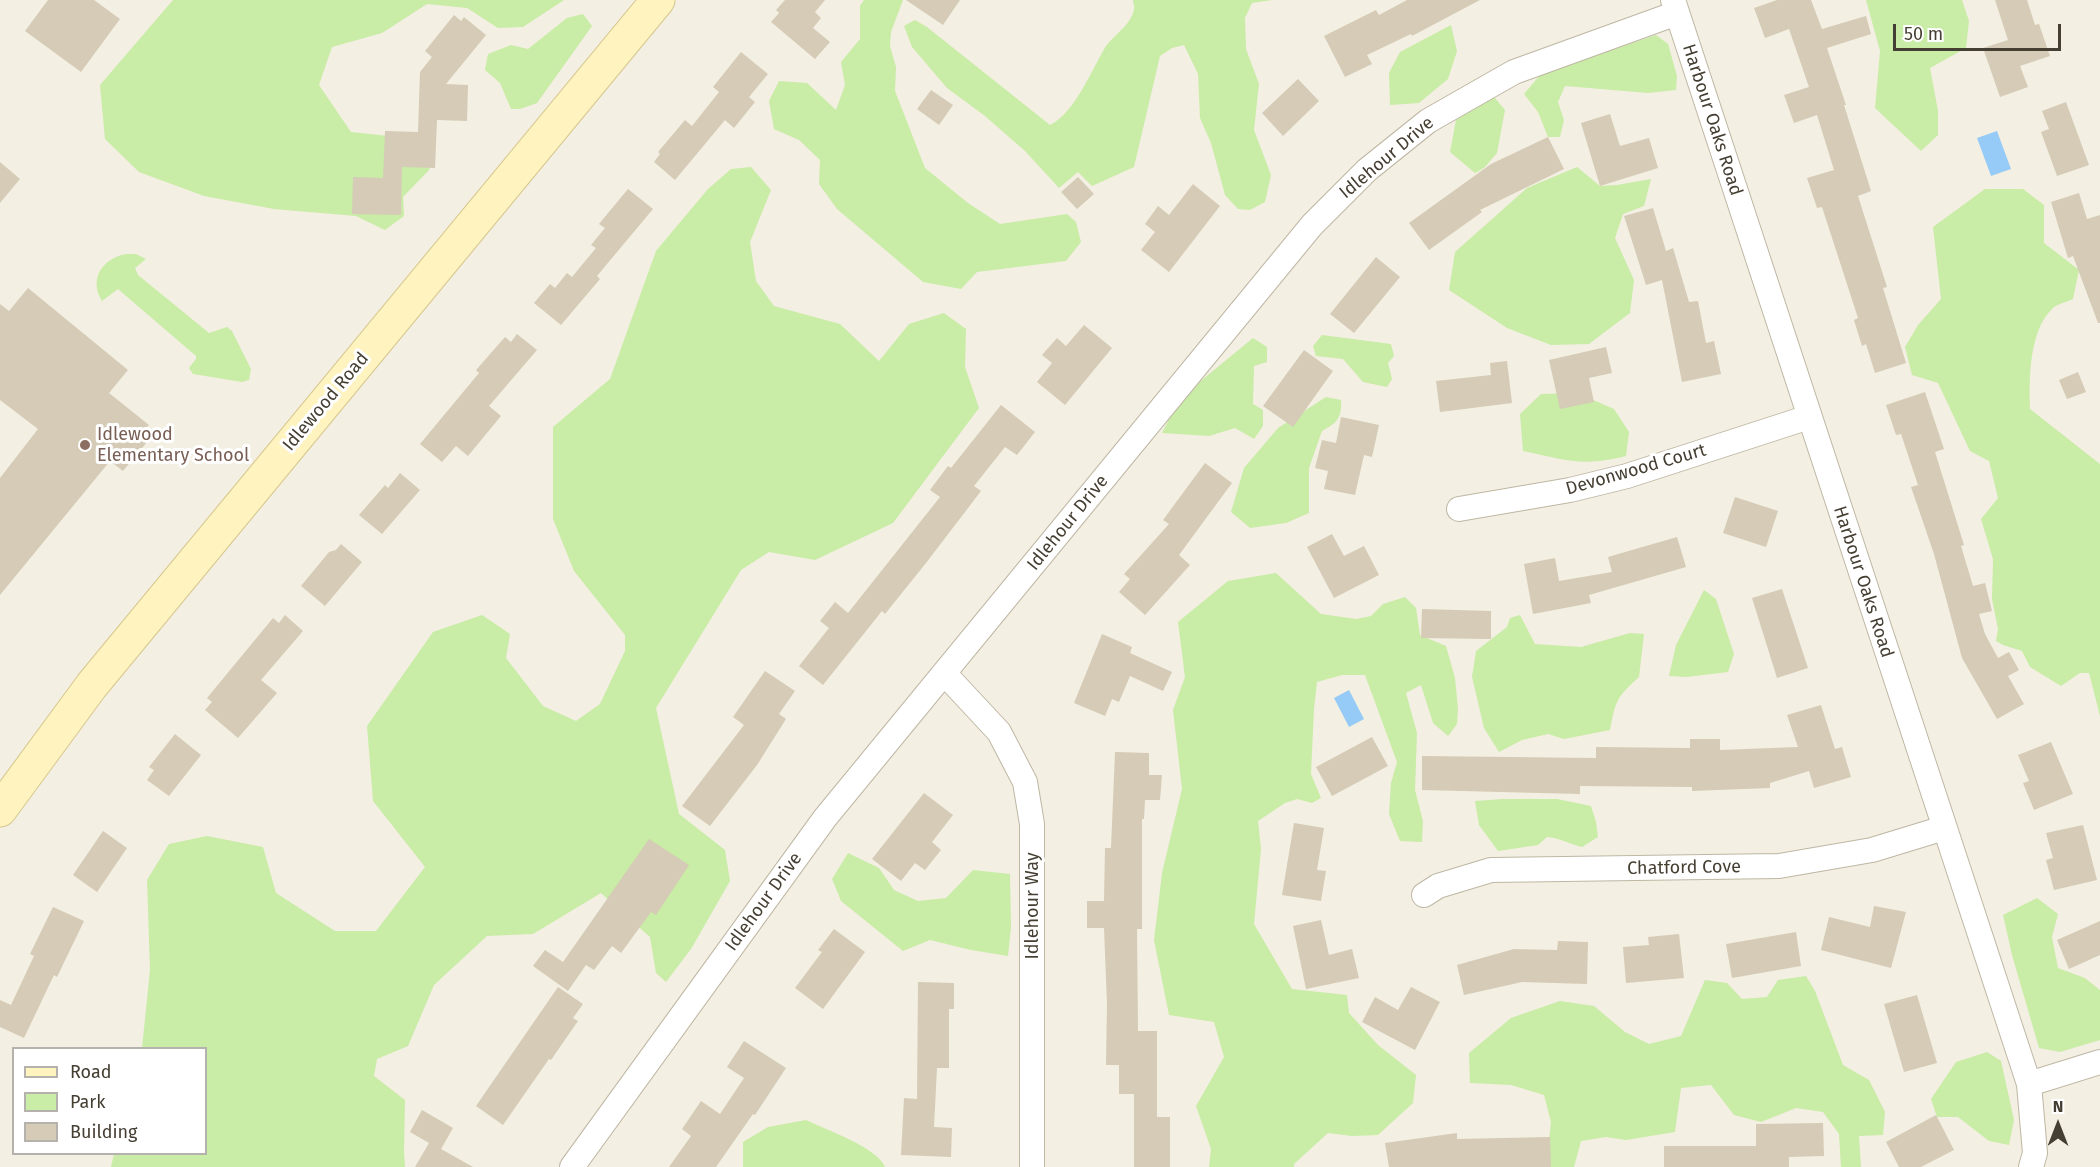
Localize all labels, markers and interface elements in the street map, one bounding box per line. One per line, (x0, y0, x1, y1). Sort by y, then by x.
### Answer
scale bar (1896, 12, 2064, 50)
text: 50 m (1904, 23, 1943, 45)
street label: Harbour Oaks Road (1677, 41, 1747, 199)
street label: Idlehour Drive (1335, 112, 1439, 204)
street label: Idlewood Road (279, 348, 373, 456)
place label: Idlewood Elementary School (97, 424, 249, 466)
marker: Idlewood Elementary School (78, 438, 92, 452)
street label: Devonwood Court (1563, 440, 1709, 500)
street label: Idlehour Drive (1023, 471, 1113, 575)
street label: Harbour Oaks Road (1828, 503, 1898, 661)
street label: Idlehour Drive (721, 849, 807, 955)
street label: Idlehour Way (1022, 852, 1044, 960)
street label: Chatford Cove (1627, 856, 1741, 880)
legend (12, 1047, 207, 1155)
text: Road (70, 1061, 112, 1083)
text: Park (70, 1091, 105, 1113)
north arrow (2028, 1095, 2088, 1155)
text: N (2053, 1097, 2063, 1116)
text: Building (70, 1121, 137, 1143)

